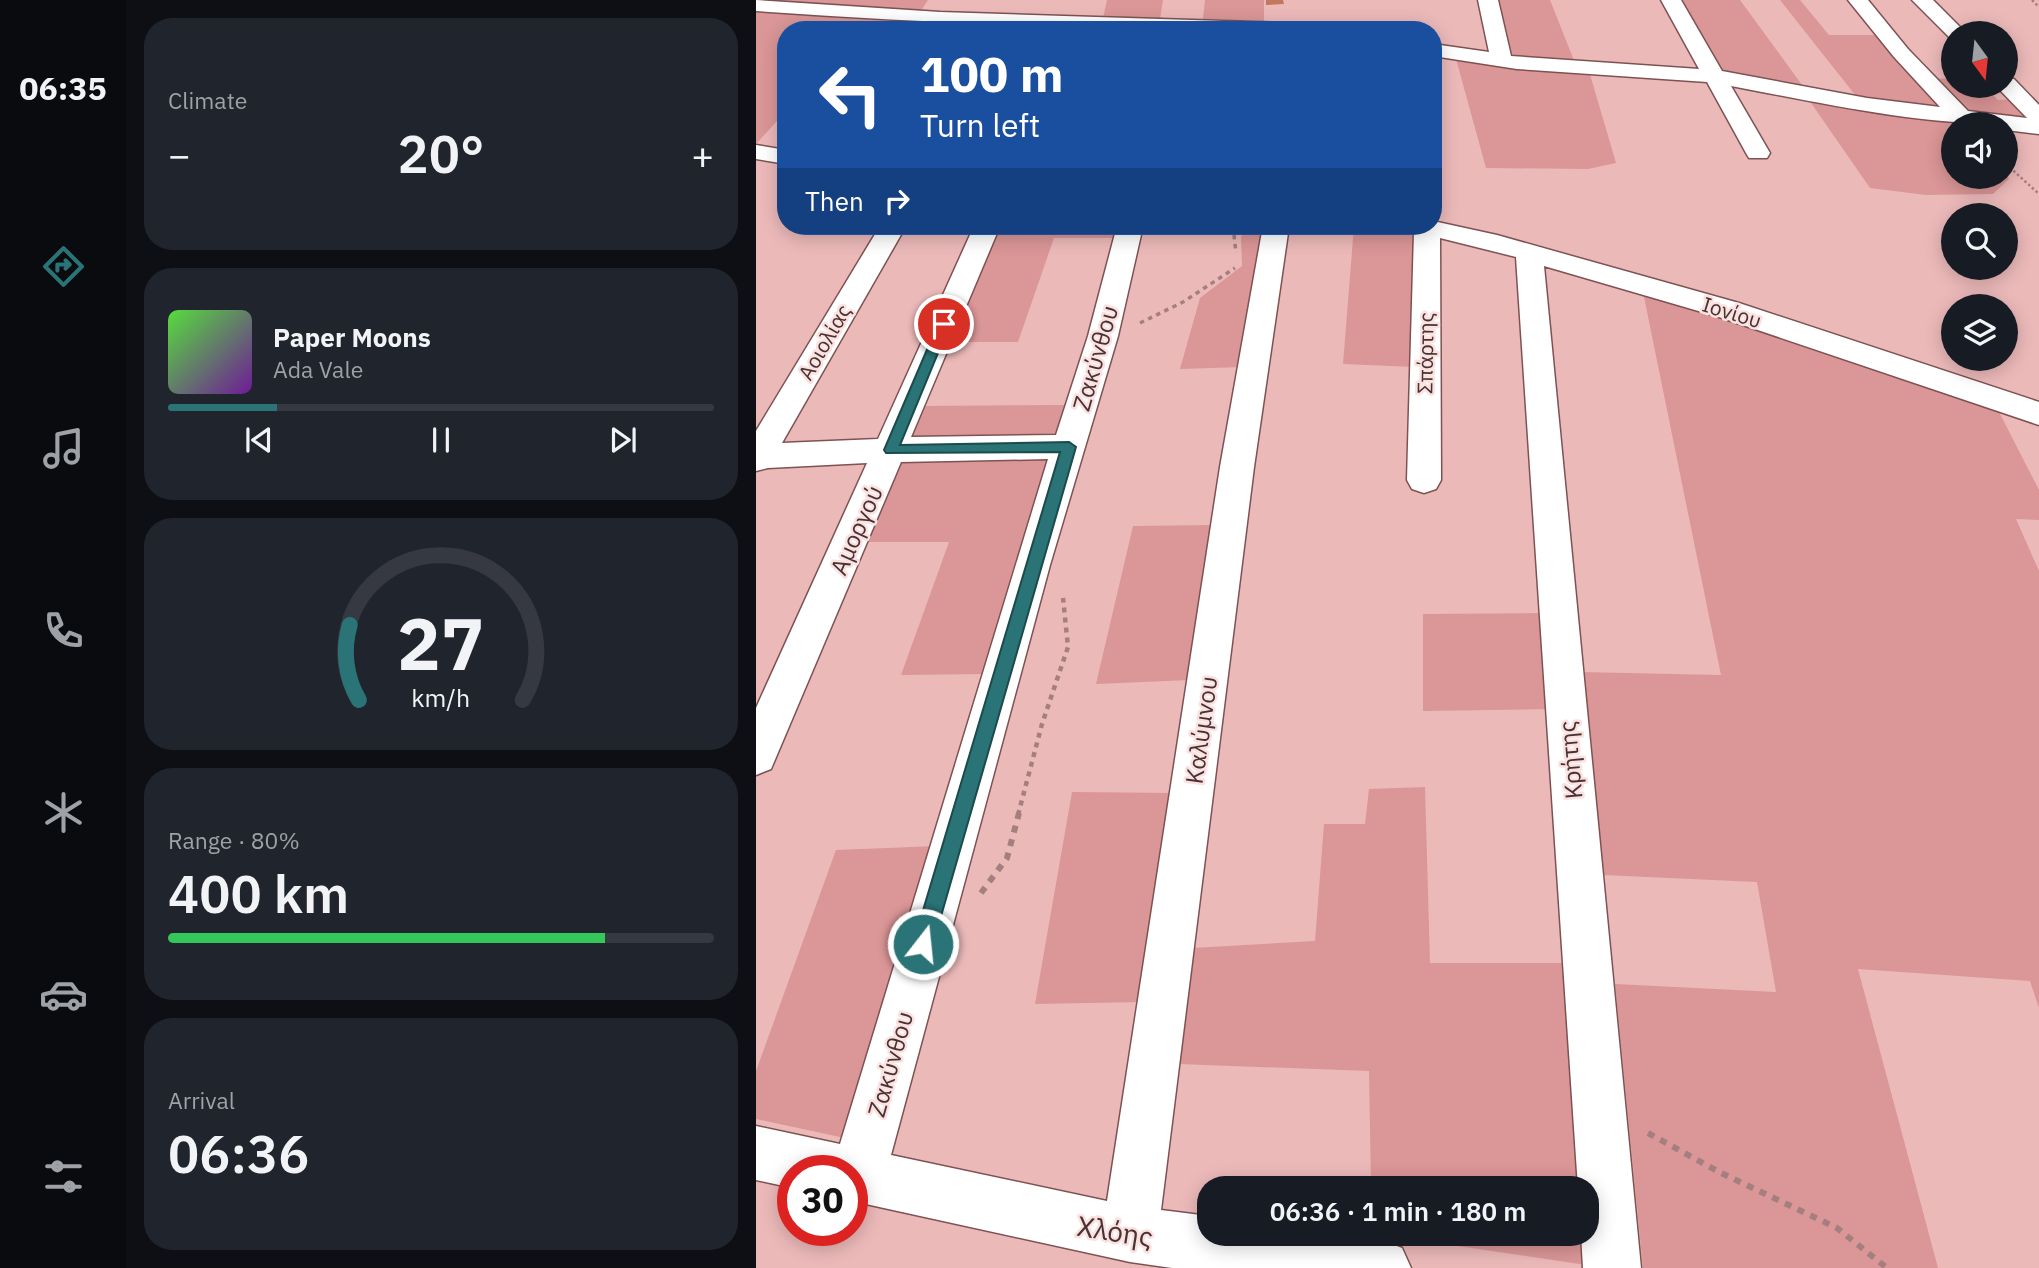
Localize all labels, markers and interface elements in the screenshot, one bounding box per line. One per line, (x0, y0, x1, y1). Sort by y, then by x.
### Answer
north arrow (1941, 21, 2018, 98)
map controls (1941, 21, 2018, 371)
text: 100 m (920, 42, 1064, 105)
icon: left (805, 49, 896, 140)
text: 06:35 (19, 67, 107, 109)
text: Climate (168, 85, 247, 115)
text: Turn left (920, 104, 1040, 146)
button: sound (1941, 112, 2018, 189)
text: 20° (398, 120, 484, 187)
text: − (168, 130, 191, 179)
text: + (691, 130, 714, 179)
icon: right (878, 182, 916, 220)
text: Then (805, 184, 864, 218)
button: search (1941, 203, 2018, 280)
icon: directions (39, 242, 88, 291)
street label: Ιονίου (1699, 290, 1765, 334)
pin (914, 294, 974, 354)
button: layers (1941, 294, 2018, 371)
street label: Αοιολίας (791, 299, 857, 385)
street label: Ζακύνθου (1065, 302, 1125, 414)
icon: arrive (925, 305, 963, 343)
street label: Σπάρτης (1410, 312, 1440, 394)
text: Paper Moons (273, 320, 431, 354)
text: Ada Vale (273, 354, 363, 384)
icon: previous (240, 421, 278, 459)
icon: pause (422, 421, 460, 459)
icon: next (604, 421, 642, 459)
icon: music (39, 424, 88, 473)
street label: Αμοργού (822, 480, 890, 580)
text: 27 (397, 595, 485, 690)
icon: phone (39, 606, 88, 655)
street label: Καλύμνου (1178, 674, 1224, 786)
text: km/h (412, 681, 470, 714)
street label: Κρήτης (1551, 720, 1589, 800)
icon: climate (39, 788, 88, 837)
text: Range · 80% (168, 825, 300, 855)
text: 400 km (168, 860, 349, 927)
position arrow (886, 907, 960, 981)
icon: car (39, 970, 88, 1019)
street label: Ζακύνθου (860, 1008, 920, 1120)
text: Arrival (168, 1085, 235, 1115)
text: 06:36 (168, 1120, 309, 1187)
icon: filters (39, 1152, 88, 1201)
speed limit sign: 30 (777, 1155, 868, 1246)
text: 06:36 · 1 min · 180 m (1270, 1194, 1526, 1228)
street label: Χλόης (1074, 1207, 1156, 1255)

